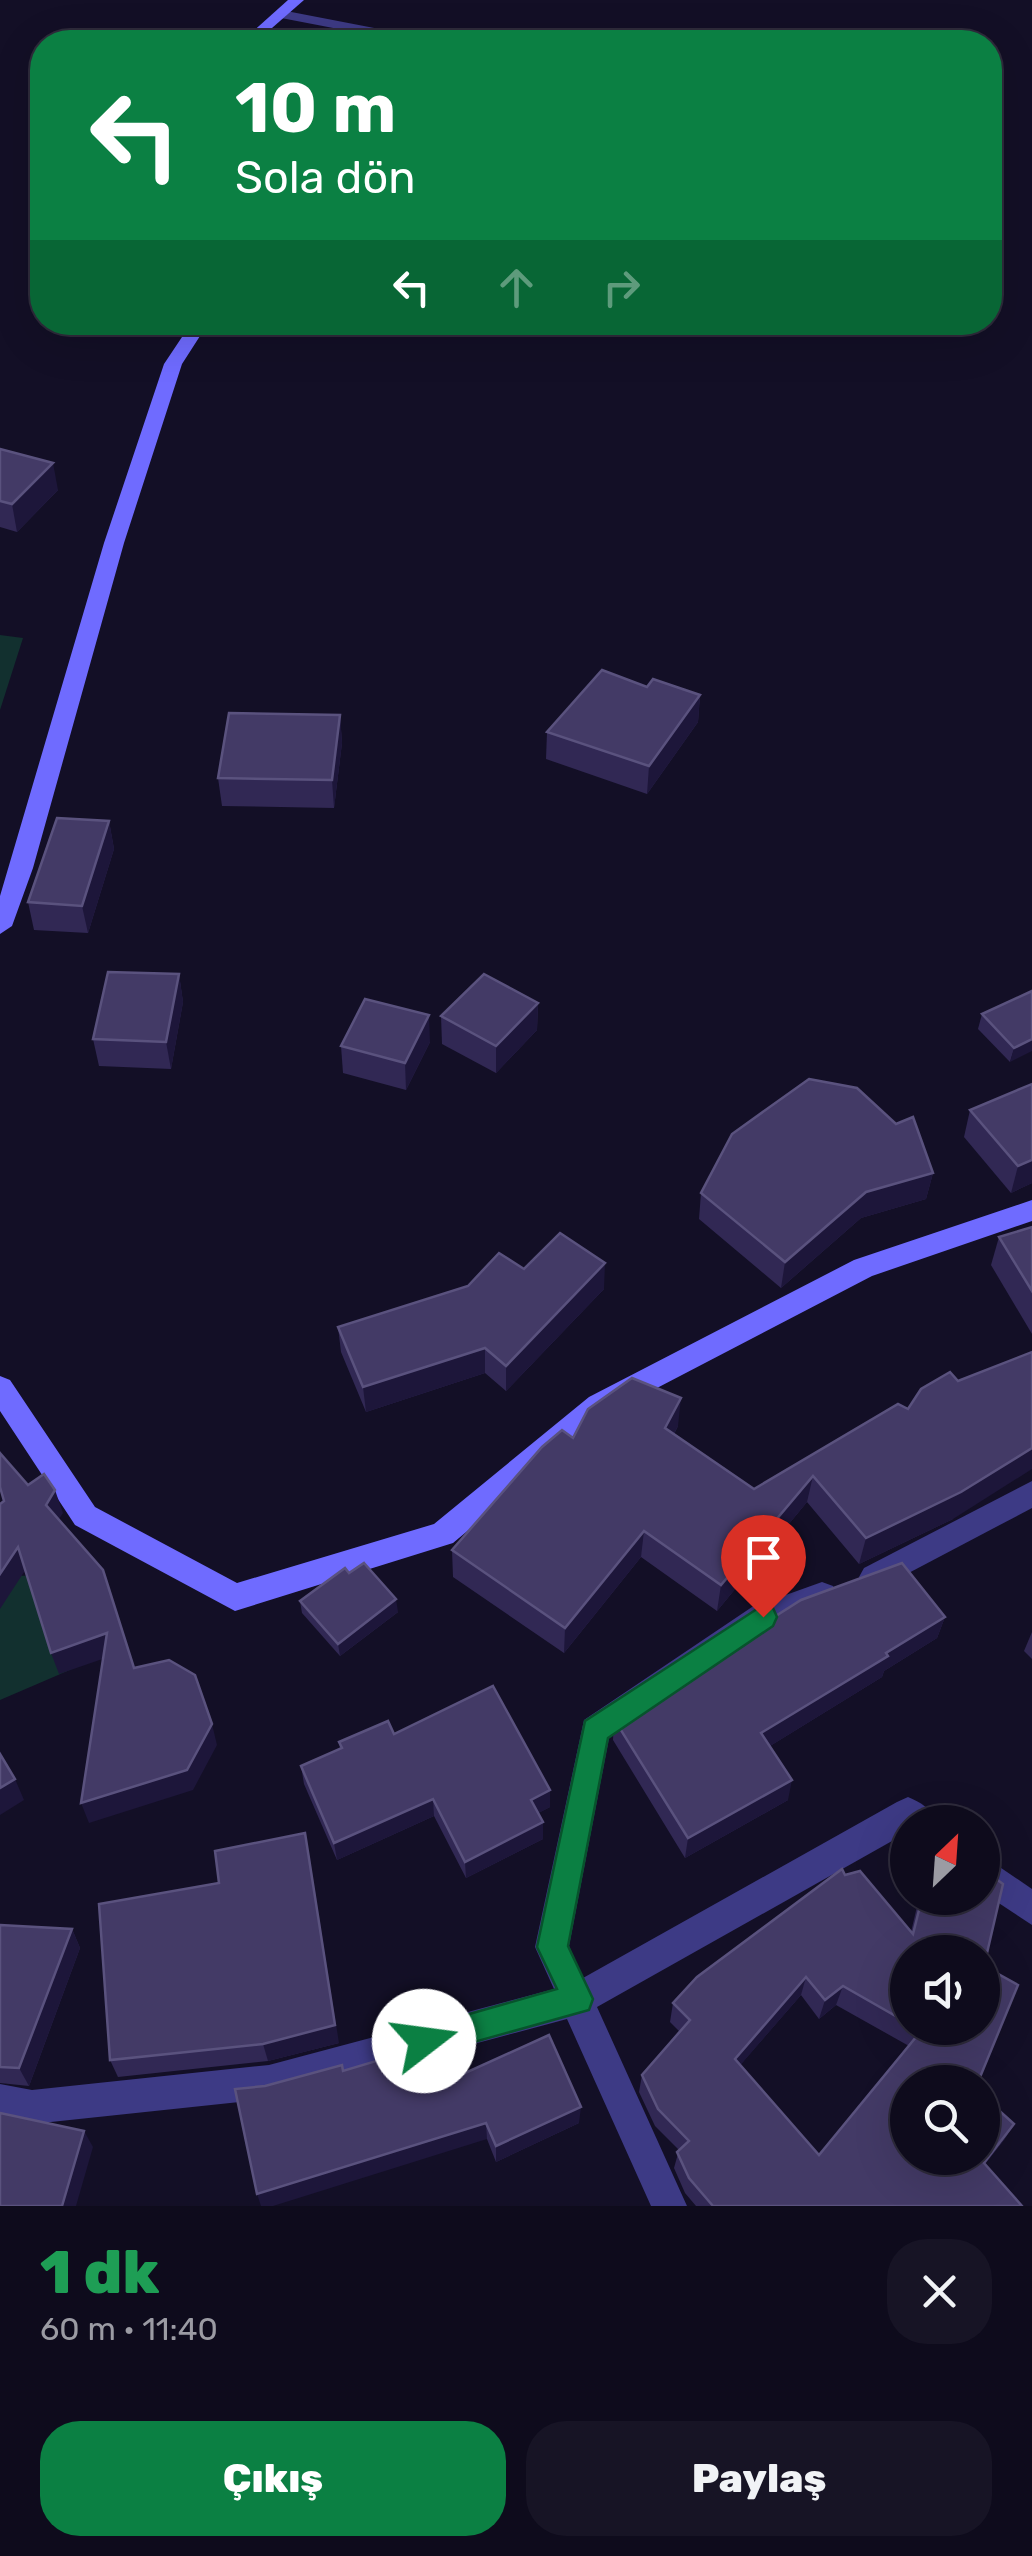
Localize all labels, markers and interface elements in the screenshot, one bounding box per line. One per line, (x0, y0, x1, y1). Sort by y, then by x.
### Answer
text: 10 m (235, 67, 396, 150)
icon: left (70, 70, 200, 200)
text: Sola dön (235, 151, 416, 204)
icon: left (384, 260, 439, 315)
icon: ahead (489, 260, 544, 315)
icon: right (594, 260, 649, 315)
pin (721, 1515, 806, 1618)
icon: arrive (736, 1530, 791, 1585)
north arrow (890, 1805, 1000, 1915)
map controls (890, 1805, 1000, 2175)
button: sound (890, 1935, 1000, 2045)
position arrow (372, 1989, 476, 2093)
button: search (890, 2065, 1000, 2175)
text: 1 dk (40, 2237, 159, 2308)
button: close (887, 2239, 992, 2344)
text: 60 m · 11:40 (40, 2310, 218, 2348)
button: Çıkış (40, 2421, 506, 2536)
button: Paylaş (526, 2421, 992, 2536)

